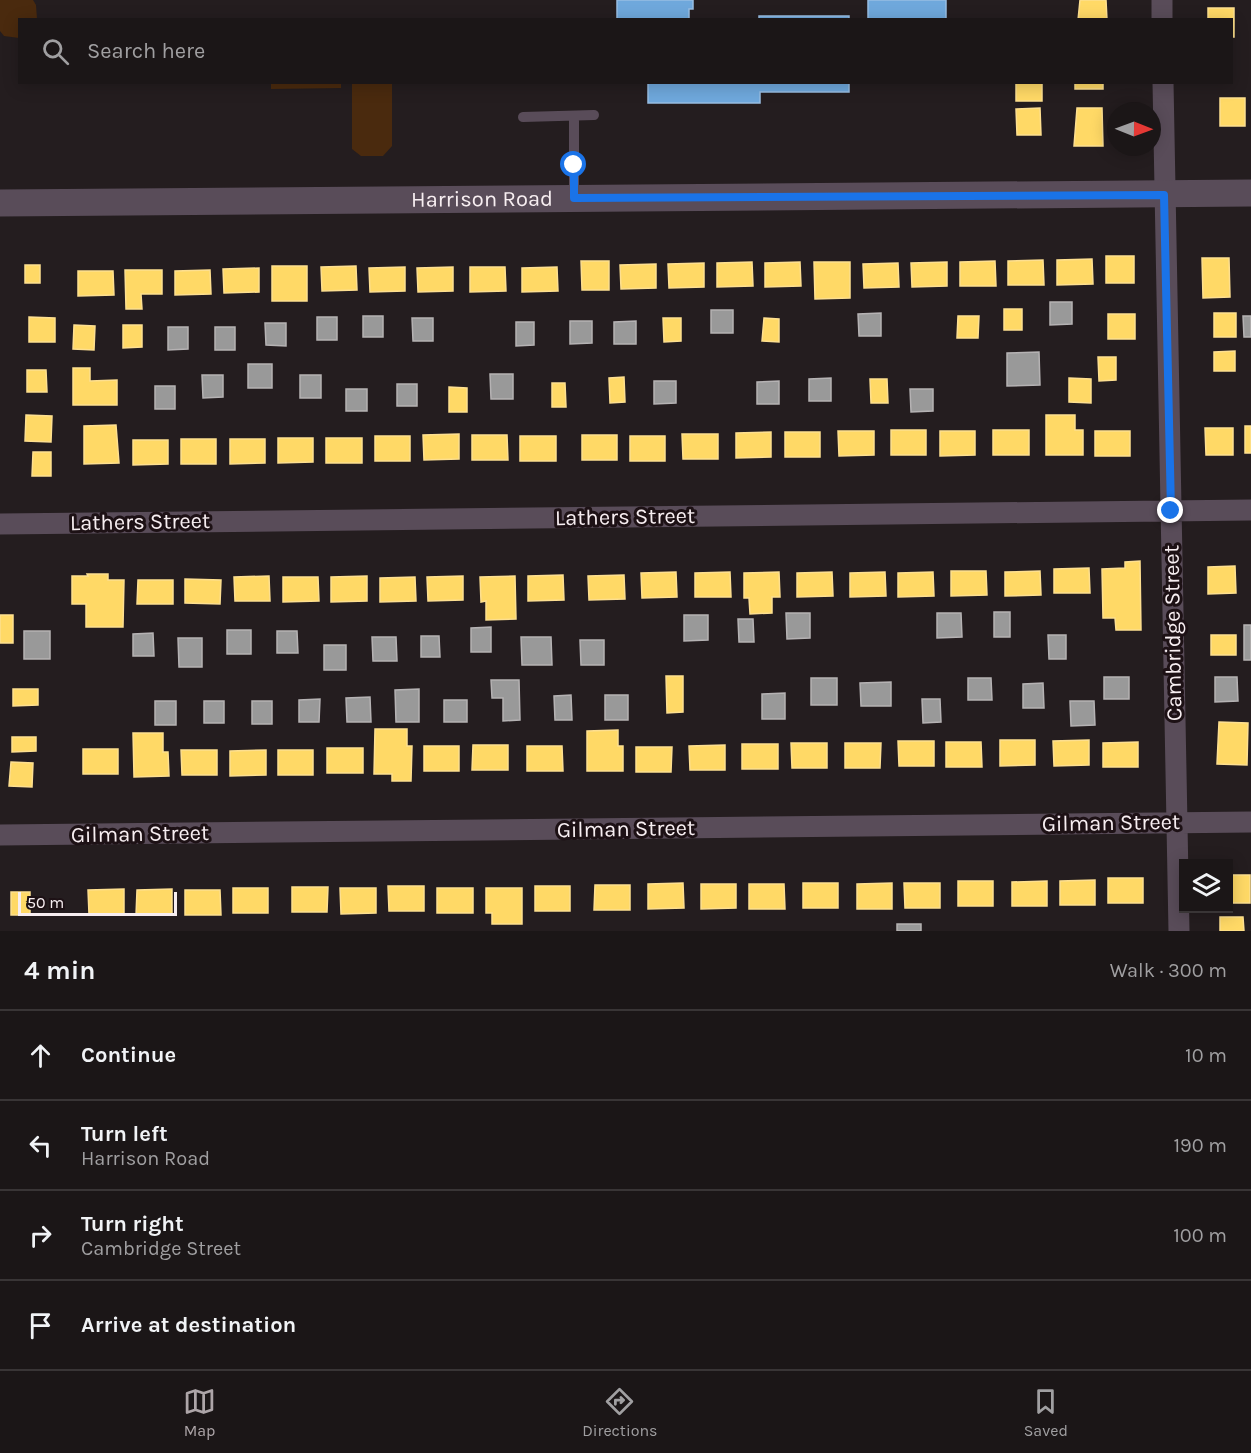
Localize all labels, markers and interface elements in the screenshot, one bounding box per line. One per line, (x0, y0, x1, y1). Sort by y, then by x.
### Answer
search box (18, 18, 1233, 84)
icon: search (39, 35, 72, 68)
text: Search here (87, 38, 205, 64)
north arrow (1107, 102, 1161, 156)
route start (560, 151, 586, 177)
street label: Harrison Road (411, 186, 553, 213)
route end (1157, 497, 1183, 523)
street label: Lathers Street (555, 503, 695, 531)
street label: Lathers Street (70, 508, 210, 536)
street label: Cambridge Street (1158, 545, 1188, 721)
street label: Gilman Street (1042, 809, 1180, 837)
street label: Gilman Street (557, 815, 695, 843)
street label: Gilman Street (71, 820, 209, 848)
map controls (1179, 859, 1233, 913)
button: layers (1179, 859, 1233, 913)
scale bar (18, 889, 177, 916)
text: 50 m (27, 893, 64, 912)
text: 4 min (24, 955, 95, 986)
text: Walk · 300 m (1110, 959, 1227, 982)
icon: ahead (24, 1039, 57, 1072)
text: Continue (81, 1042, 176, 1068)
text: 10 m (1185, 1044, 1227, 1067)
text: Turn left (81, 1121, 168, 1147)
icon: left (24, 1129, 57, 1162)
text: 190 m (1173, 1134, 1227, 1157)
text: Harrison Road (81, 1147, 210, 1170)
text: Turn right (81, 1211, 184, 1237)
icon: right (24, 1219, 57, 1252)
text: 100 m (1173, 1224, 1227, 1247)
text: Cambridge Street (81, 1237, 241, 1260)
icon: arrive (24, 1309, 57, 1342)
text: Arrive at destination (81, 1312, 296, 1338)
tab: Map (183, 1385, 216, 1440)
tab: Directions (582, 1385, 657, 1440)
tab: Saved (1024, 1385, 1068, 1440)

